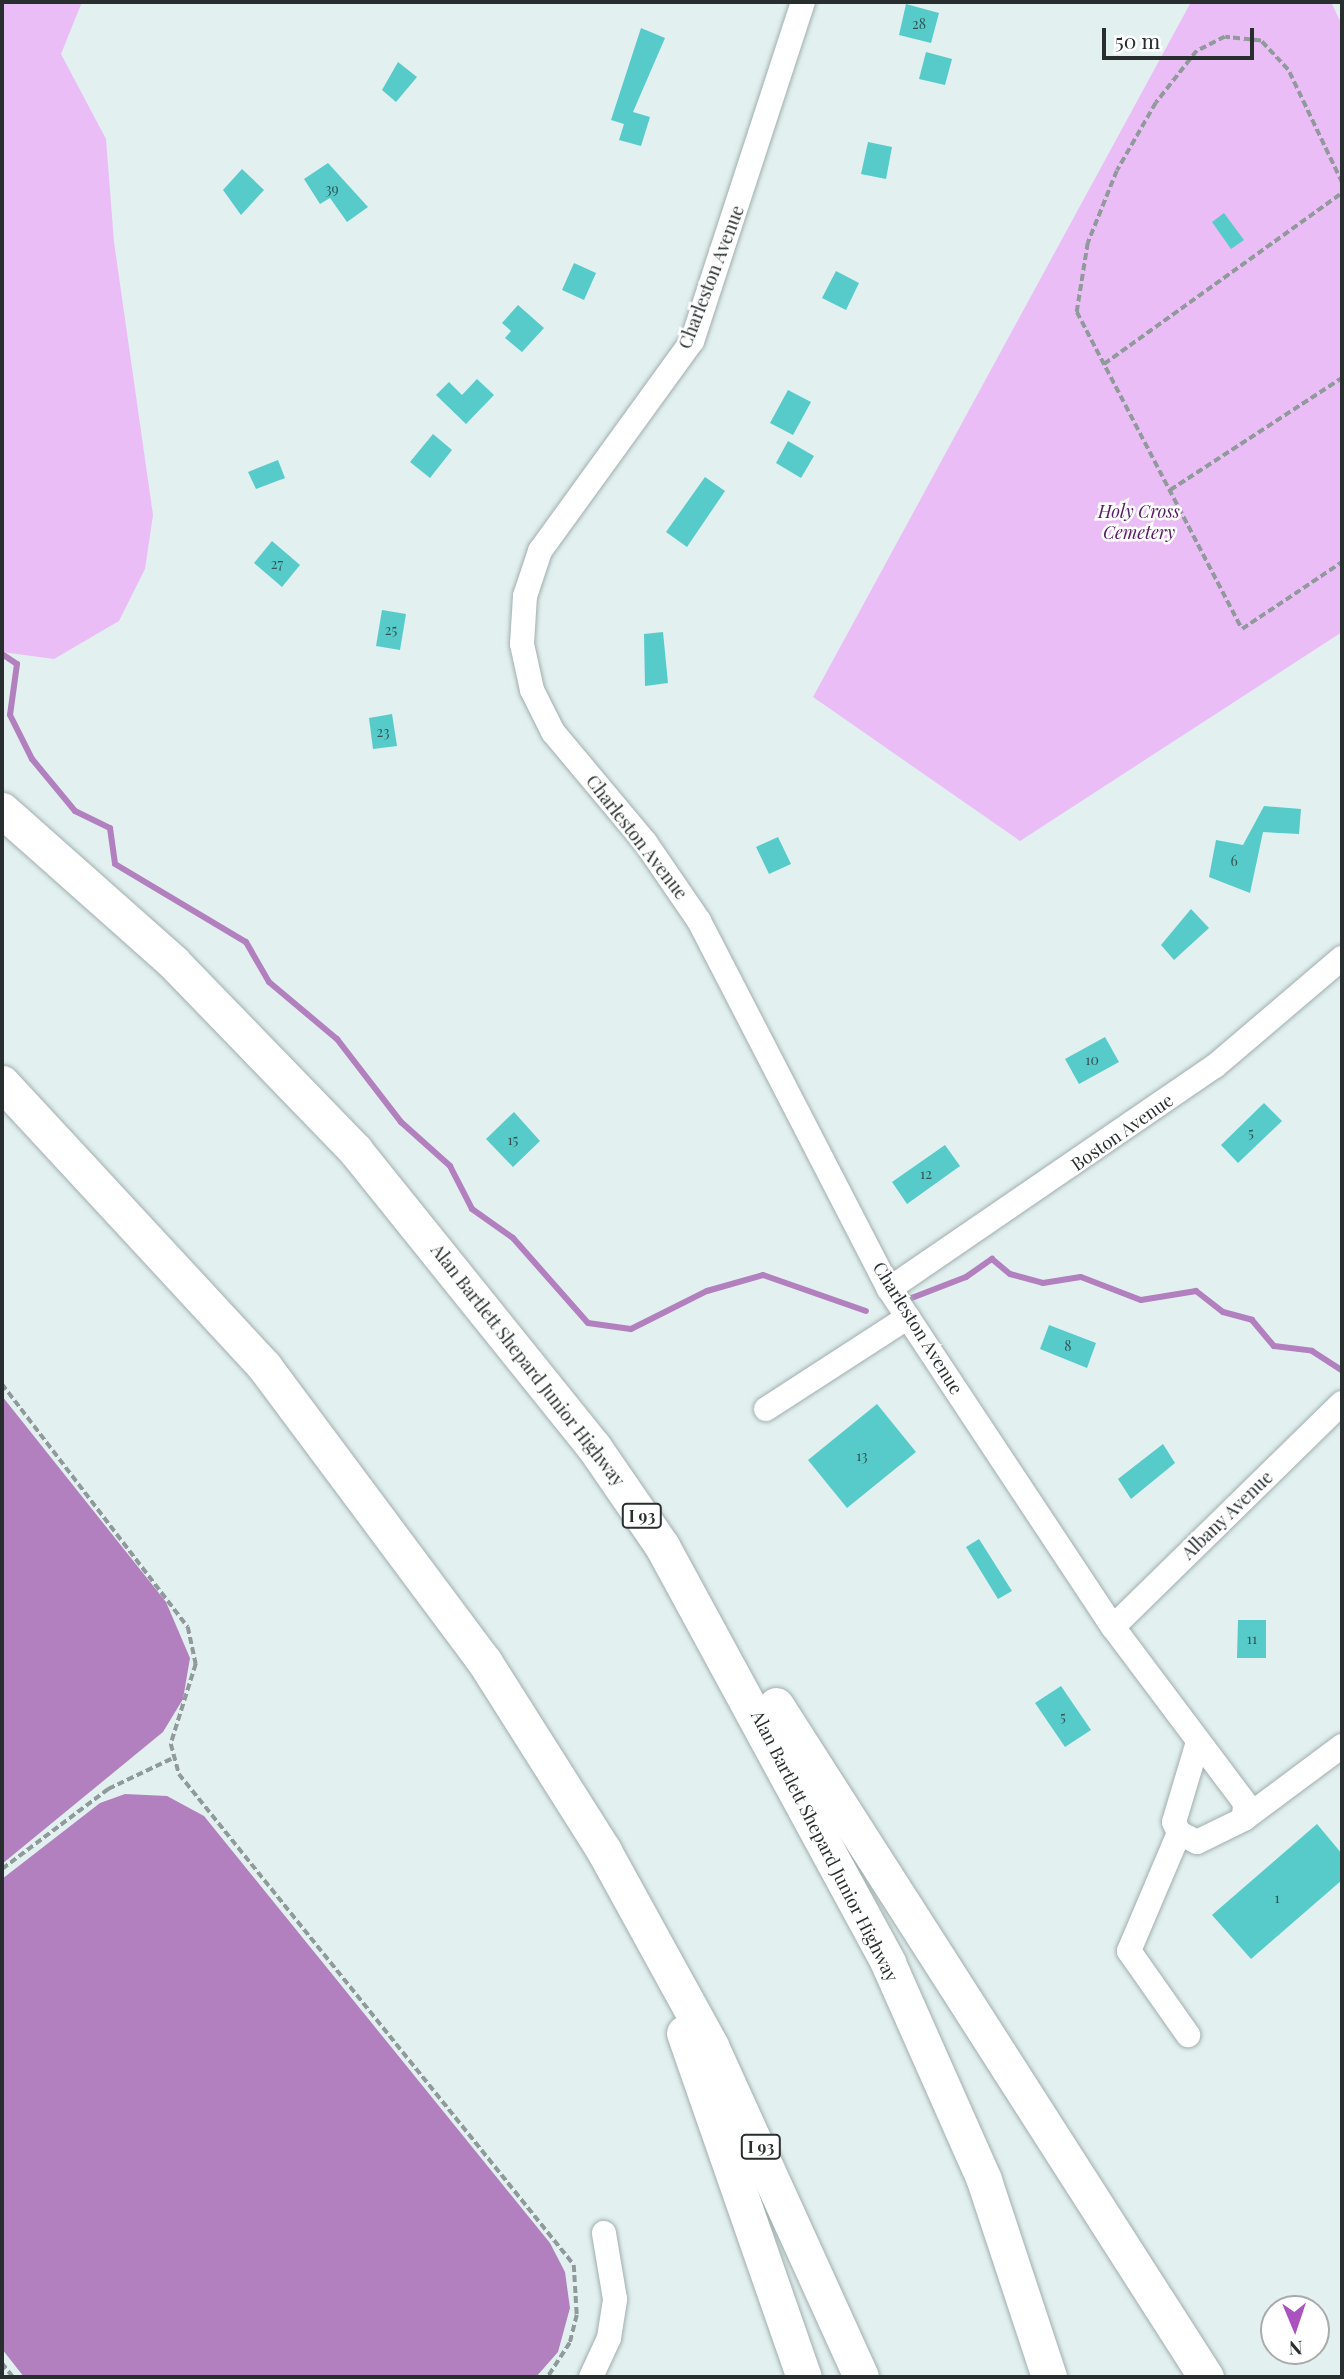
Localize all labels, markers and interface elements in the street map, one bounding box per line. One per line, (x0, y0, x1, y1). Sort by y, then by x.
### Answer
scale bar (1106, 14, 1258, 58)
house number: 28 (912, 16, 926, 32)
text: 50 m (1115, 26, 1160, 54)
house number: 39 (325, 181, 339, 197)
street label: Charleston Avenue (674, 202, 748, 352)
park label: Holy Cross Cemetery (1098, 501, 1180, 544)
house number: 27 (271, 556, 283, 572)
house number: 25 (385, 622, 397, 638)
house number: 23 (376, 724, 390, 740)
street label: Charleston Avenue (582, 770, 692, 904)
house number: 6 (1230, 853, 1238, 869)
house number: 10 (1085, 1052, 1099, 1068)
street label: Boston Avenue (1067, 1089, 1177, 1175)
house number: 5 (1248, 1125, 1254, 1141)
house number: 15 (508, 1132, 518, 1148)
house number: 12 (920, 1166, 932, 1182)
street label: Alan Bartlett Shepard Junior Highway (426, 1239, 630, 1491)
street label: Charleston Avenue (868, 1258, 968, 1398)
house number: 8 (1064, 1338, 1072, 1354)
house number: 13 (856, 1448, 868, 1464)
street label: Albany Avenue (1177, 1466, 1277, 1564)
road number: I 93 (621, 1504, 663, 1528)
house number: 11 (1247, 1631, 1257, 1647)
street label: Alan Bartlett Shepard Junior Highway (747, 1706, 903, 1986)
house number: 5 (1060, 1709, 1066, 1725)
house number: 1 (1274, 1890, 1280, 1906)
road number: I 93 (740, 2134, 782, 2160)
north arrow (1260, 2295, 1330, 2365)
text: N (1288, 2336, 1303, 2362)

